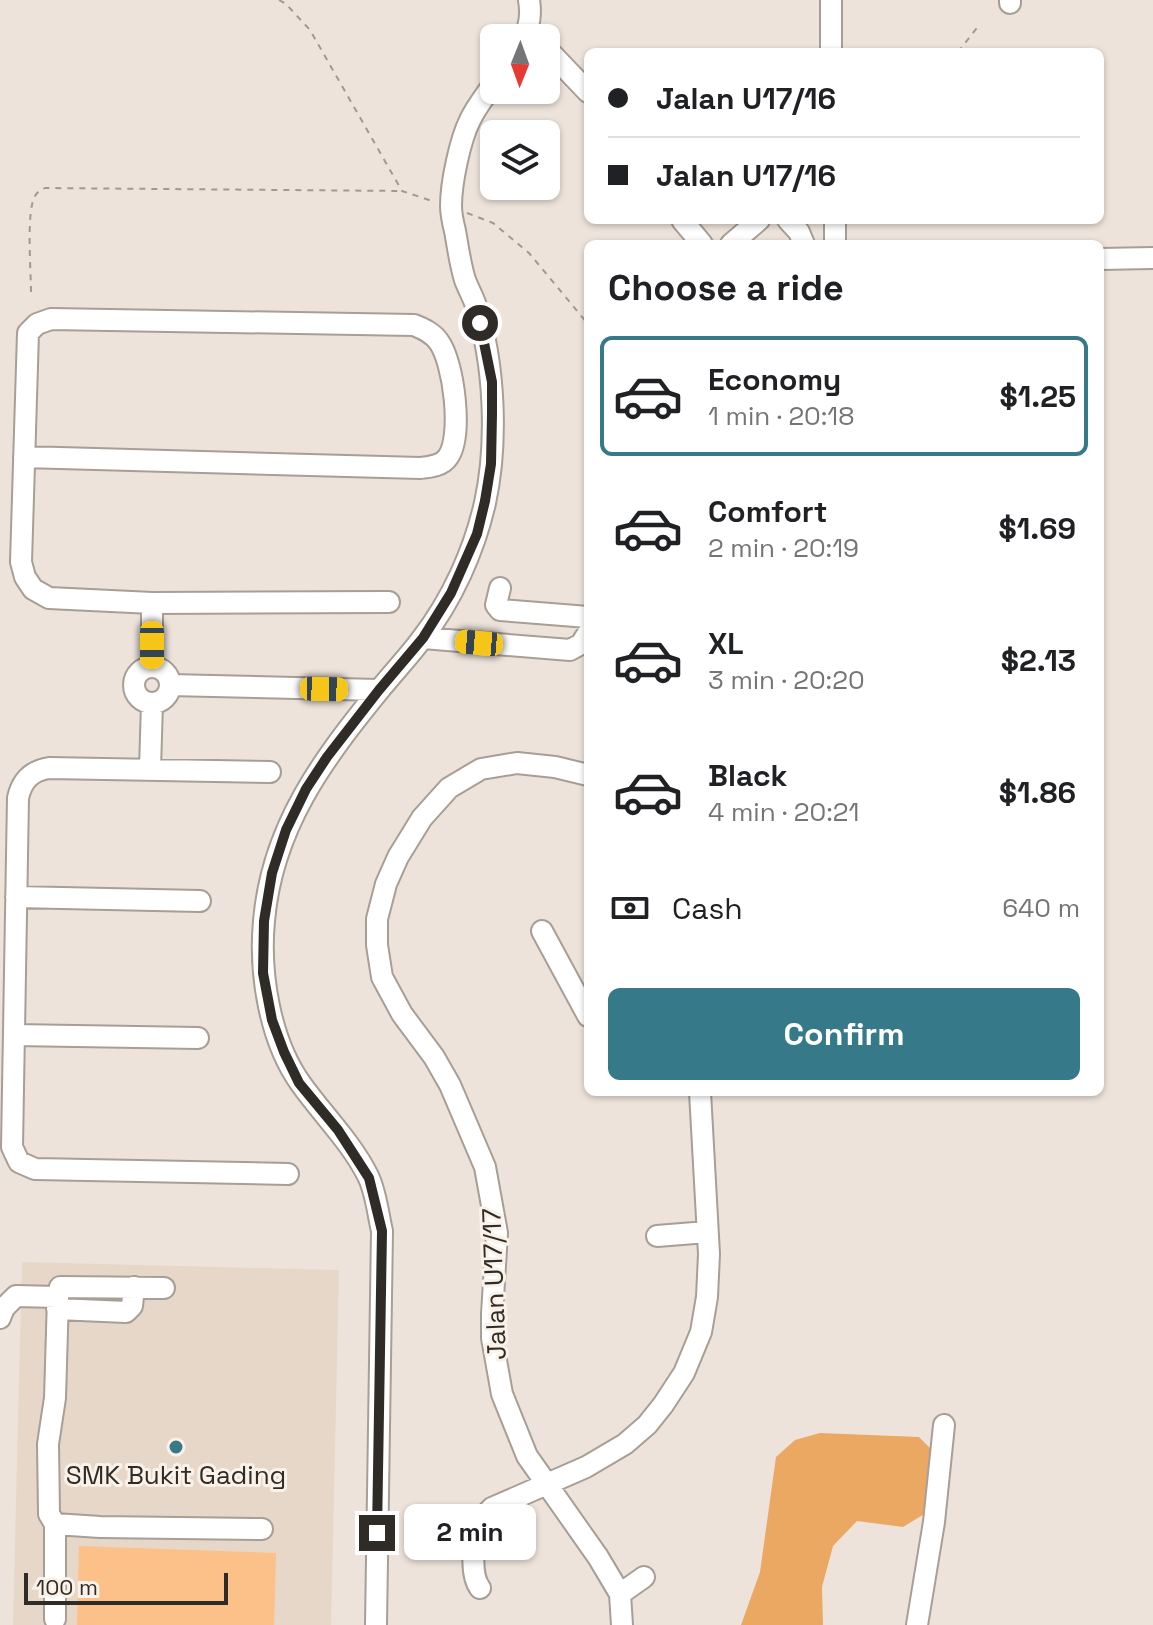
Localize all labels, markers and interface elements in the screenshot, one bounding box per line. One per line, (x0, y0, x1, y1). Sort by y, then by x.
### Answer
north arrow (480, 24, 560, 104)
map controls (480, 24, 560, 200)
text: Jalan U17/16 (656, 79, 836, 118)
button: layers (480, 120, 560, 200)
text: Jalan U17/16 (656, 156, 836, 195)
text: Choose a ride (608, 265, 844, 311)
route start (462, 305, 498, 341)
icon: car (612, 360, 684, 432)
text: Economy (708, 360, 841, 399)
text: $1.25 (1000, 377, 1076, 416)
text: 1 min · 20:18 (708, 399, 854, 433)
icon: car (612, 492, 684, 564)
text: Comfort (708, 492, 827, 531)
text: $1.69 (999, 509, 1076, 548)
text: 2 min · 20:19 (708, 531, 859, 565)
car (140, 621, 164, 669)
icon: car (612, 624, 684, 696)
text: XL (708, 624, 744, 663)
car (454, 629, 504, 657)
text: $2.13 (1001, 641, 1076, 680)
text: 3 min · 20:20 (708, 663, 865, 697)
car (300, 677, 348, 701)
icon: car (612, 756, 684, 828)
text: Black (708, 756, 787, 795)
text: $1.86 (999, 773, 1076, 812)
text: 4 min · 20:21 (708, 795, 859, 829)
icon: cash (608, 886, 652, 930)
text: Cash (672, 889, 743, 928)
text: 640 m (1002, 891, 1080, 925)
button: Confirm (608, 988, 1080, 1080)
street label: Jalan U17/17 (474, 1208, 514, 1360)
marker: SMK Bukit Gading (167, 1438, 185, 1456)
place label: SMK Bukit Gading (66, 1458, 286, 1492)
callout: 2 min (405, 1505, 537, 1561)
route end (359, 1515, 395, 1551)
text: 2 min (436, 1515, 504, 1549)
scale bar (24, 1569, 228, 1605)
text: 100 m (36, 1573, 98, 1601)

